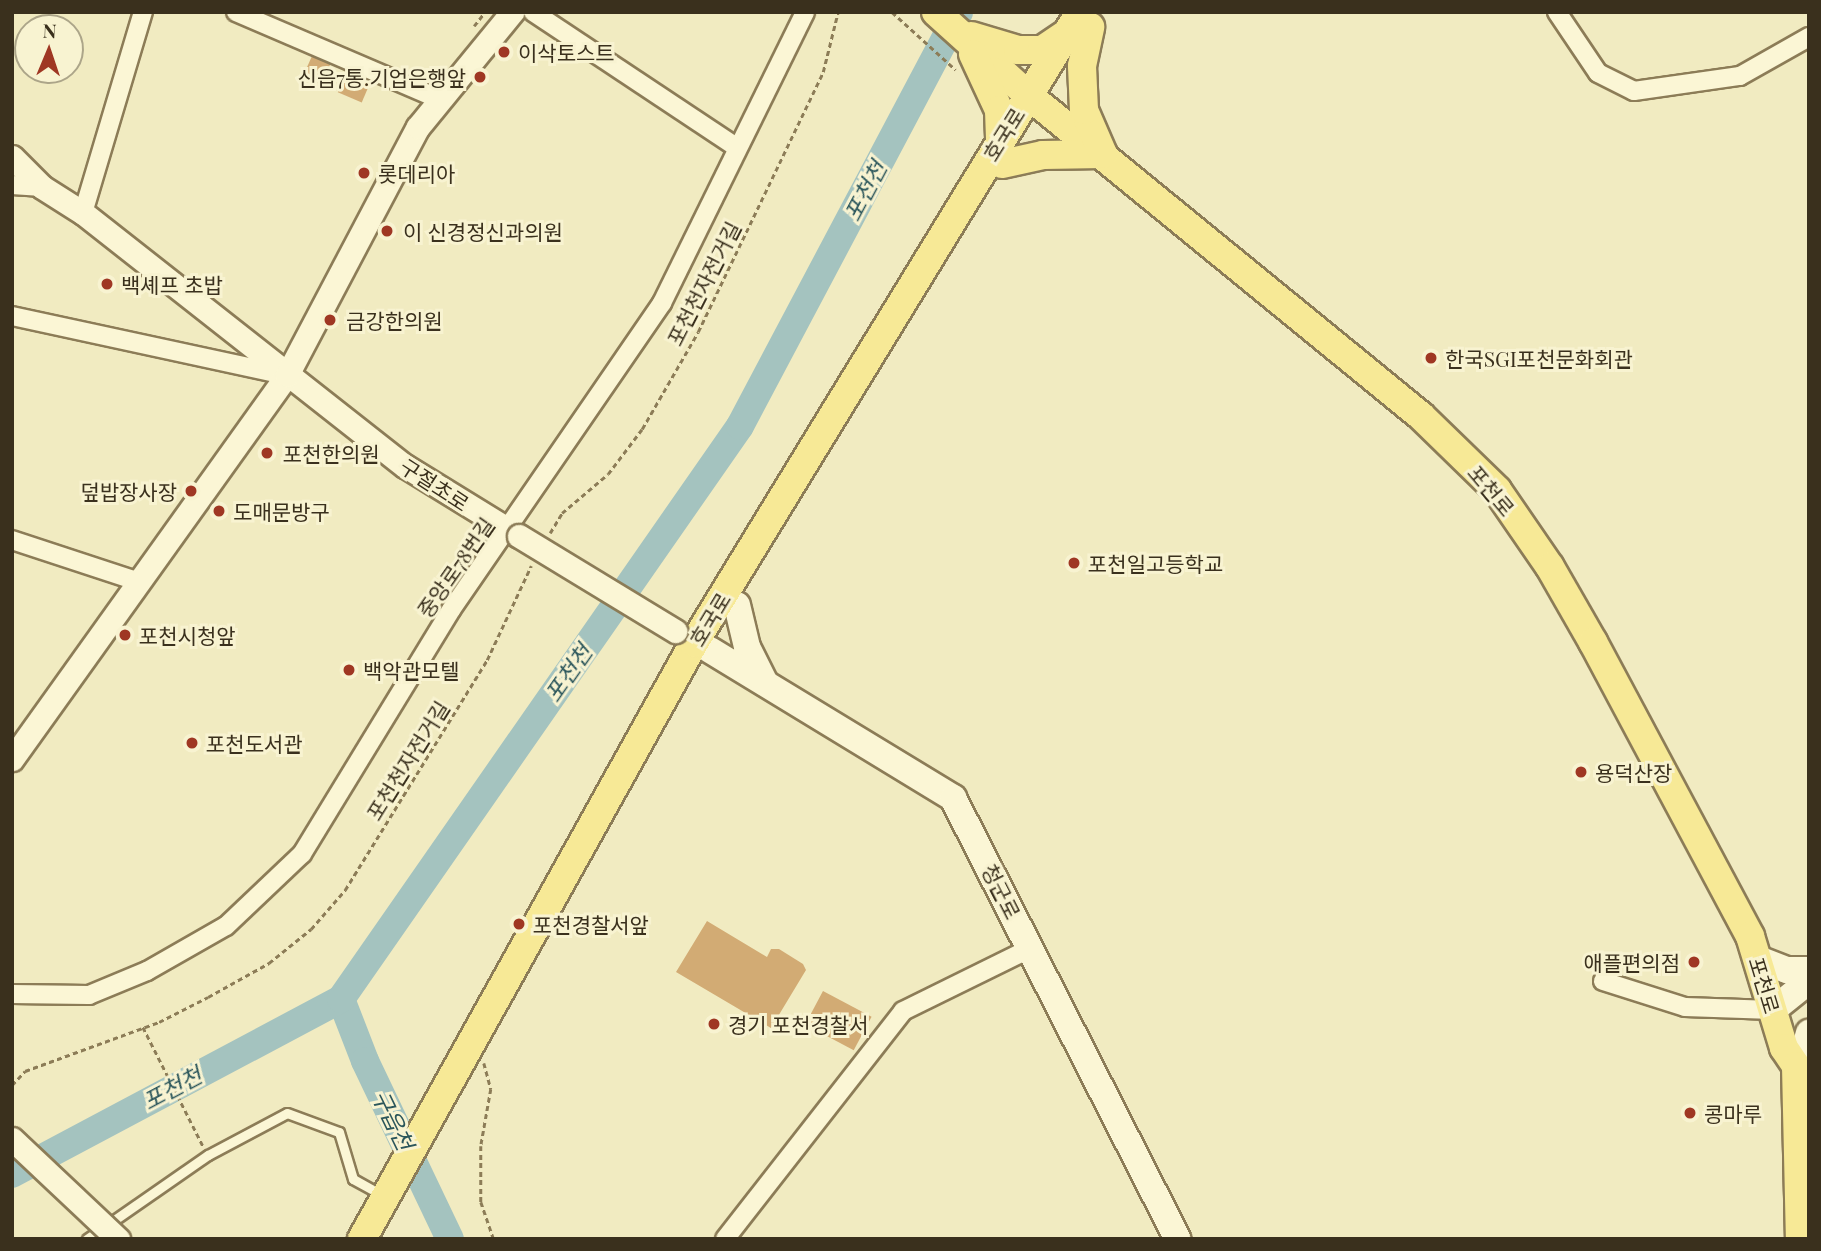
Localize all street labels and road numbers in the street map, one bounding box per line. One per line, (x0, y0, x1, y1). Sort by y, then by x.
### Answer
street label: 호국로 (977, 103, 1029, 165)
street label: 포천천자전거길 (661, 217, 745, 349)
street label: 구절초로 (396, 452, 474, 516)
street label: 포천로 (1464, 460, 1520, 520)
street label: 중앙로78번길 (411, 512, 499, 622)
street label: 호국로 (683, 588, 735, 650)
street label: 포천천자전거길 (360, 696, 454, 824)
street label: 청군로 (978, 859, 1026, 923)
street label: 포천로 (1744, 954, 1786, 1016)

